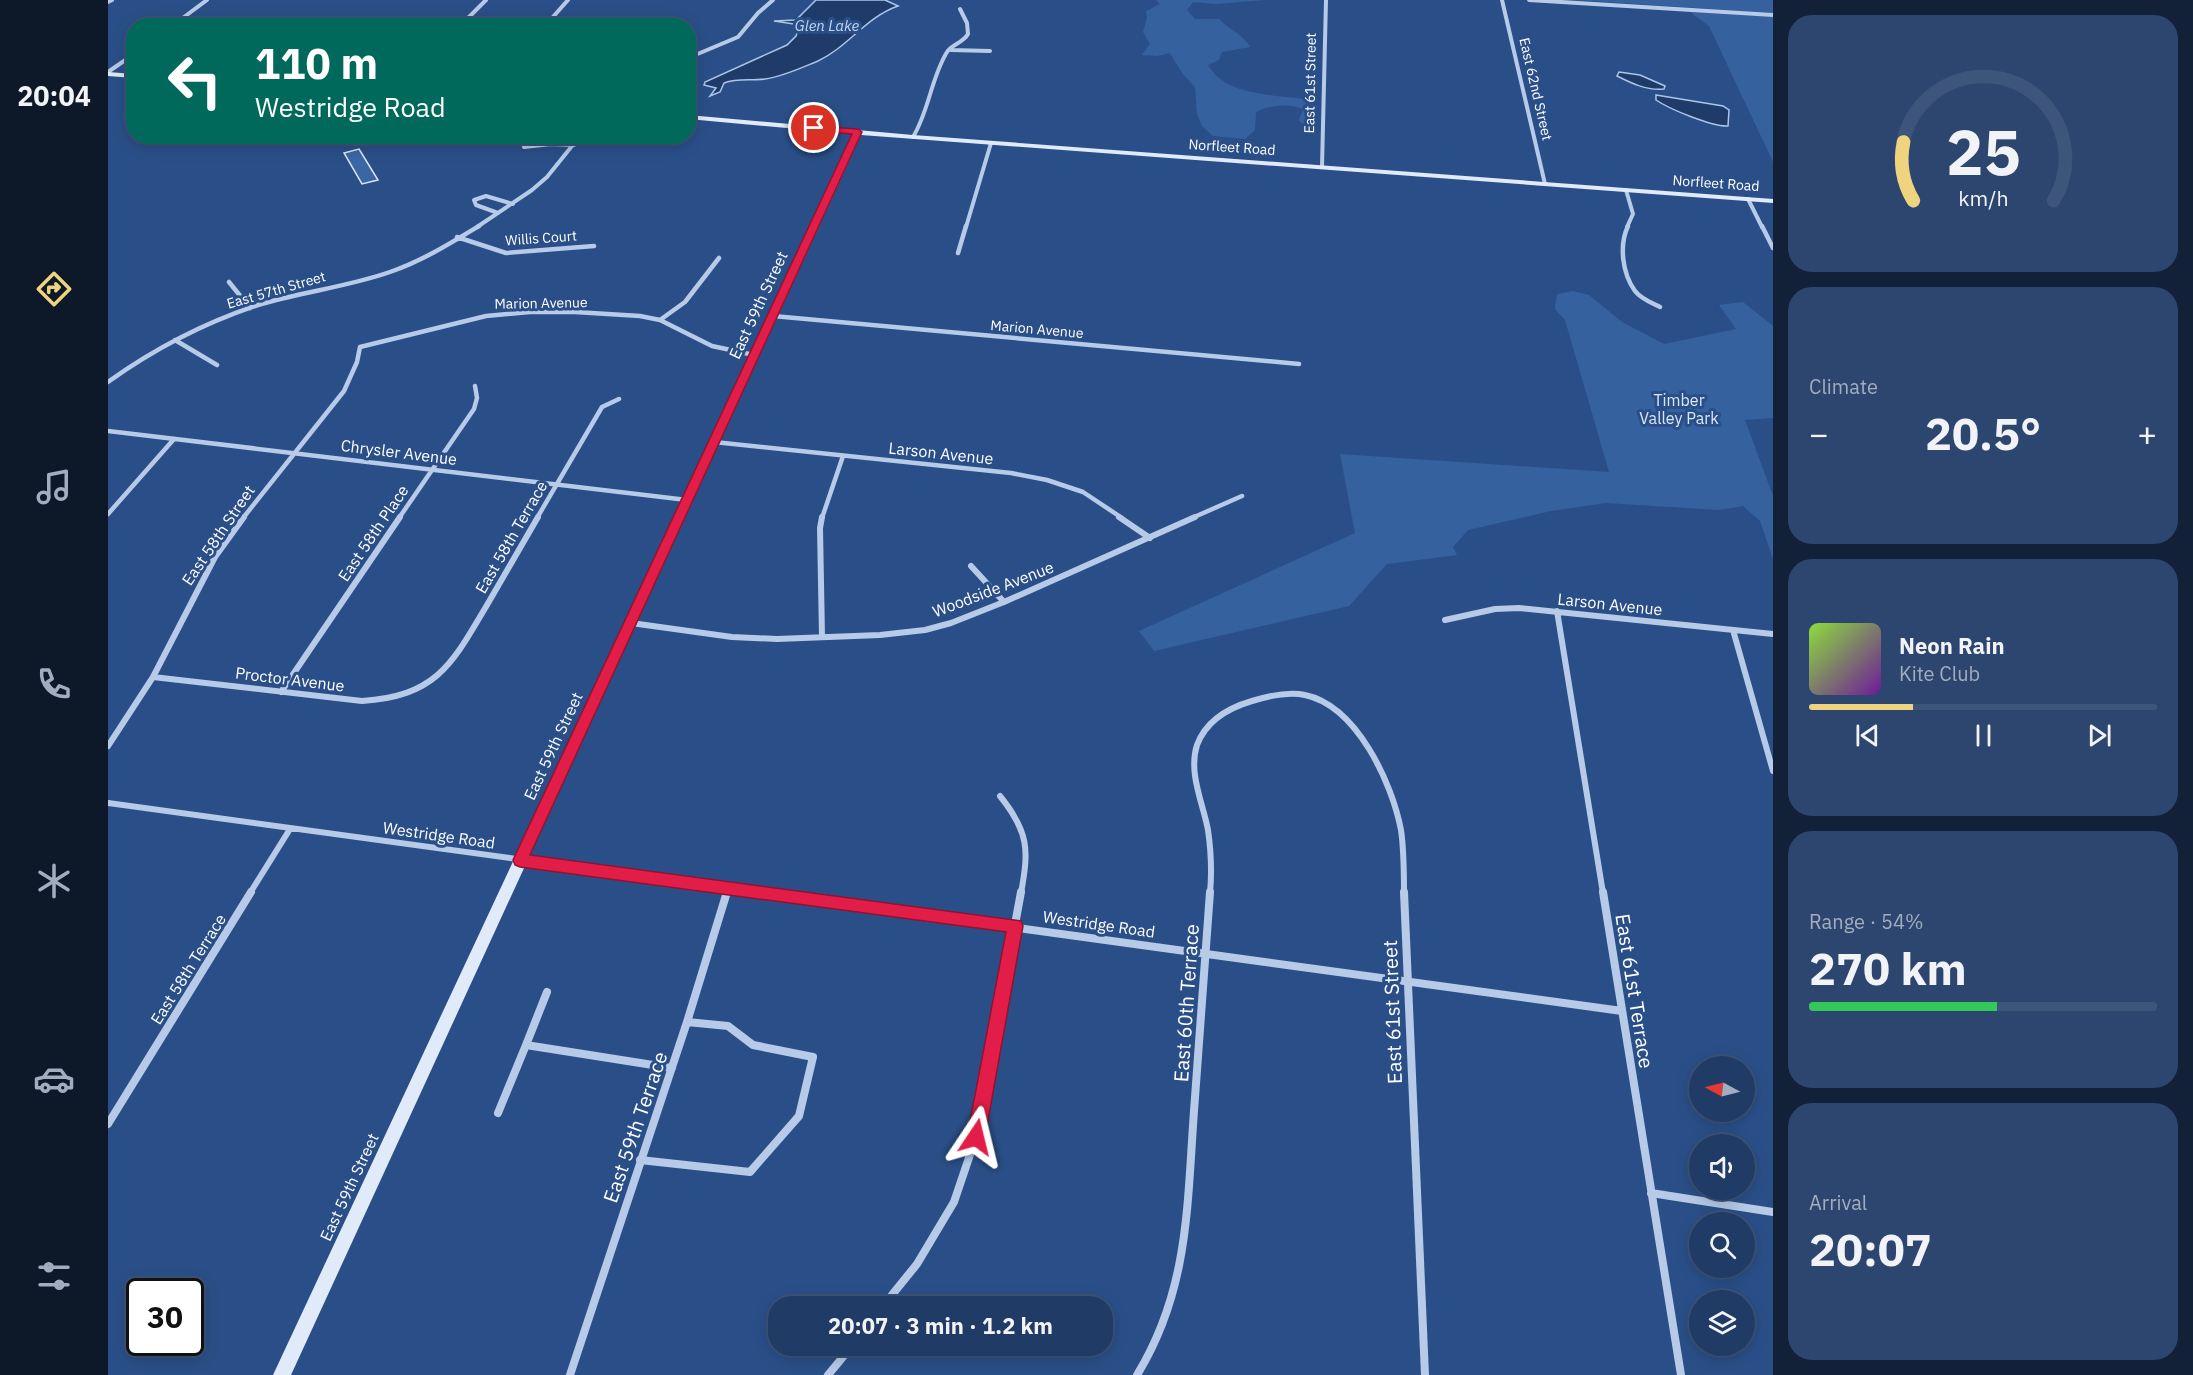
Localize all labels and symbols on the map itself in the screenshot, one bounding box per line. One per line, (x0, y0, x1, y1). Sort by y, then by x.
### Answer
water label: Glen Lake (795, 16, 860, 35)
street label: East 61st Street (1300, 32, 1320, 134)
street label: East 62nd Street (1515, 36, 1557, 142)
pin (788, 102, 839, 153)
street label: Norfleet Road (1188, 135, 1276, 159)
street label: Norfleet Road (1672, 171, 1760, 195)
street label: Willis Court (505, 227, 577, 249)
street label: East 59th Street (724, 248, 792, 362)
street label: East 57th Street (225, 267, 328, 313)
street label: Marion Avenue (494, 293, 588, 313)
street label: Marion Avenue (990, 316, 1085, 342)
park label: Timber Valley Park (1639, 390, 1719, 428)
street label: Chrysler Avenue (340, 435, 458, 469)
street label: Larson Avenue (888, 438, 995, 468)
street label: East 58th Terrace (471, 477, 551, 597)
street label: East 58th Street (177, 481, 259, 589)
street label: East 58th Place (333, 481, 413, 585)
street label: Woodside Avenue (930, 557, 1057, 621)
street label: Larson Avenue (1557, 589, 1664, 619)
street label: Proctor Avenue (234, 662, 346, 696)
street label: East 59th Street (519, 689, 587, 803)
street label: Westridge Road (382, 817, 496, 853)
street label: Westridge Road (1042, 906, 1156, 942)
street label: East 58th Terrace (146, 910, 230, 1028)
street label: East 61st Terrace (1609, 912, 1661, 1070)
street label: East 60th Terrace (1167, 923, 1205, 1083)
street label: East 61st Street (1376, 940, 1408, 1084)
street label: East 59th Terrace (596, 1048, 674, 1206)
north arrow (1689, 1056, 1755, 1122)
position arrow (944, 1105, 1008, 1169)
street label: East 59th Street (315, 1130, 383, 1244)
speed limit sign: 30 (126, 1278, 204, 1356)

